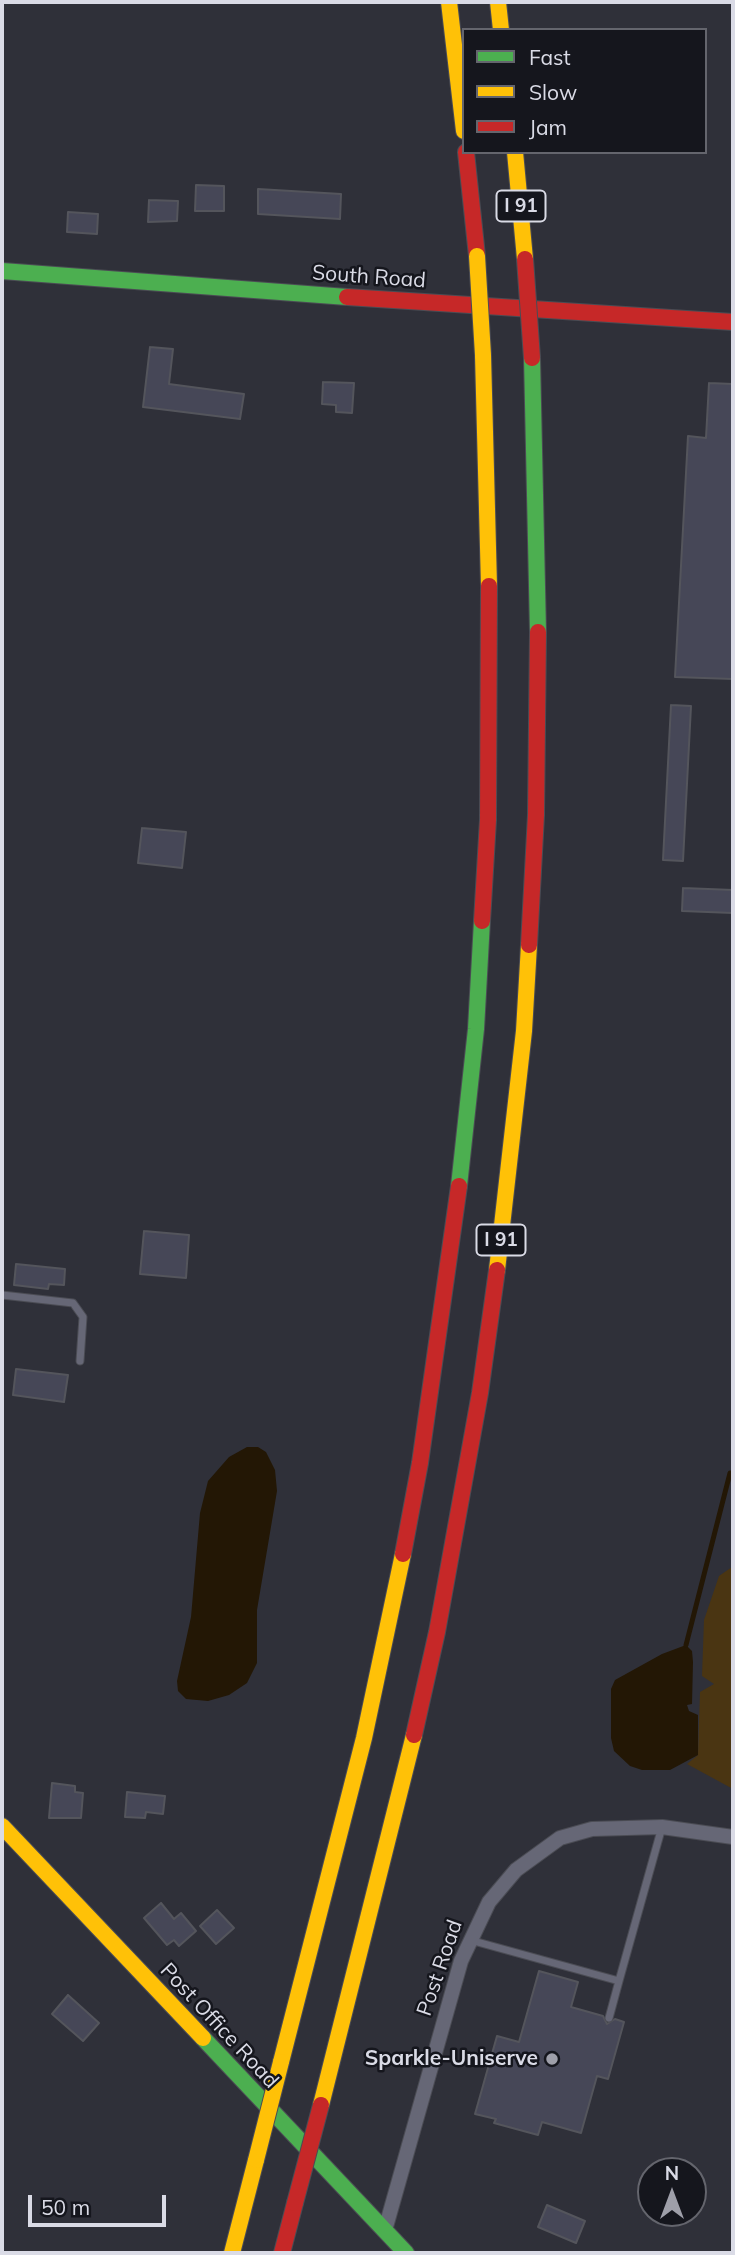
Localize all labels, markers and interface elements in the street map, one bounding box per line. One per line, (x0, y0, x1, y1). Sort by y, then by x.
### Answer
legend (462, 28, 707, 154)
text: Fast (529, 44, 571, 70)
text: Slow (529, 79, 577, 105)
text: Jam (529, 114, 567, 140)
road number: I 91 (496, 190, 546, 222)
street label: South Road (311, 260, 427, 294)
road number: I 91 (476, 1224, 526, 1256)
street label: Post Road (412, 1917, 468, 2019)
street label: Post Office Road (155, 1958, 283, 2094)
place label: Sparkle-Uniserve (365, 2046, 538, 2072)
marker: Sparkle-Uniserve (544, 2051, 560, 2067)
north arrow (637, 2157, 707, 2227)
text: N (665, 2161, 679, 2185)
scale bar (32, 2182, 170, 2226)
text: 50 m (41, 2194, 90, 2220)

